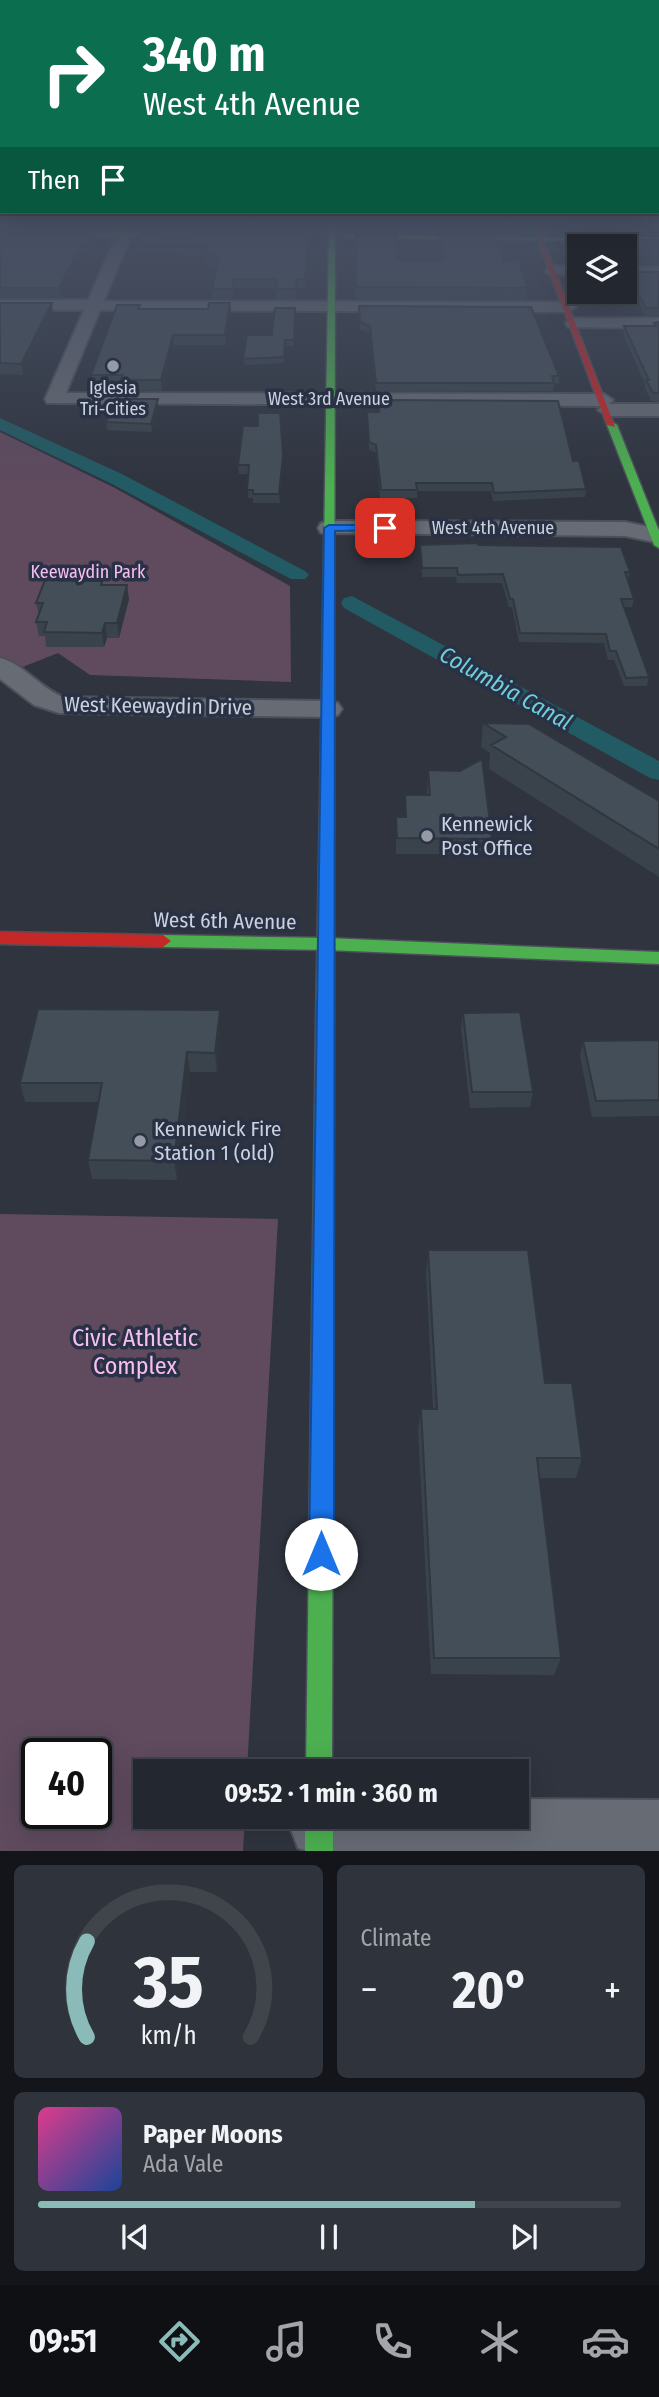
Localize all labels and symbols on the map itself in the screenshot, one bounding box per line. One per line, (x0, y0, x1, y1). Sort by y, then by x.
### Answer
marker: Iglesia Tri-Cities (105, 358, 121, 374)
place label: Iglesia Tri-Cities (80, 377, 146, 420)
street label: West 3rd Avenue (268, 388, 390, 410)
pin (355, 498, 415, 558)
street label: West 4th Avenue (432, 517, 554, 539)
park label: Keewaydin Park (31, 561, 146, 583)
water label: Columbia Canal (435, 640, 577, 736)
street label: West Keewaydin Drive (64, 691, 252, 721)
place label: Kennewick Post Office (441, 811, 533, 861)
marker: Kennewick Post Office (419, 828, 435, 844)
street label: West 6th Avenue (153, 907, 297, 935)
place label: Kennewick Fire Station 1 (old) (154, 1116, 281, 1166)
marker: Kennewick Fire Station 1 (old) (132, 1133, 148, 1149)
park label: Civic Athletic Complex (72, 1324, 198, 1380)
position arrow (284, 1517, 358, 1591)
speed limit sign: 40 (21, 1738, 112, 1829)

